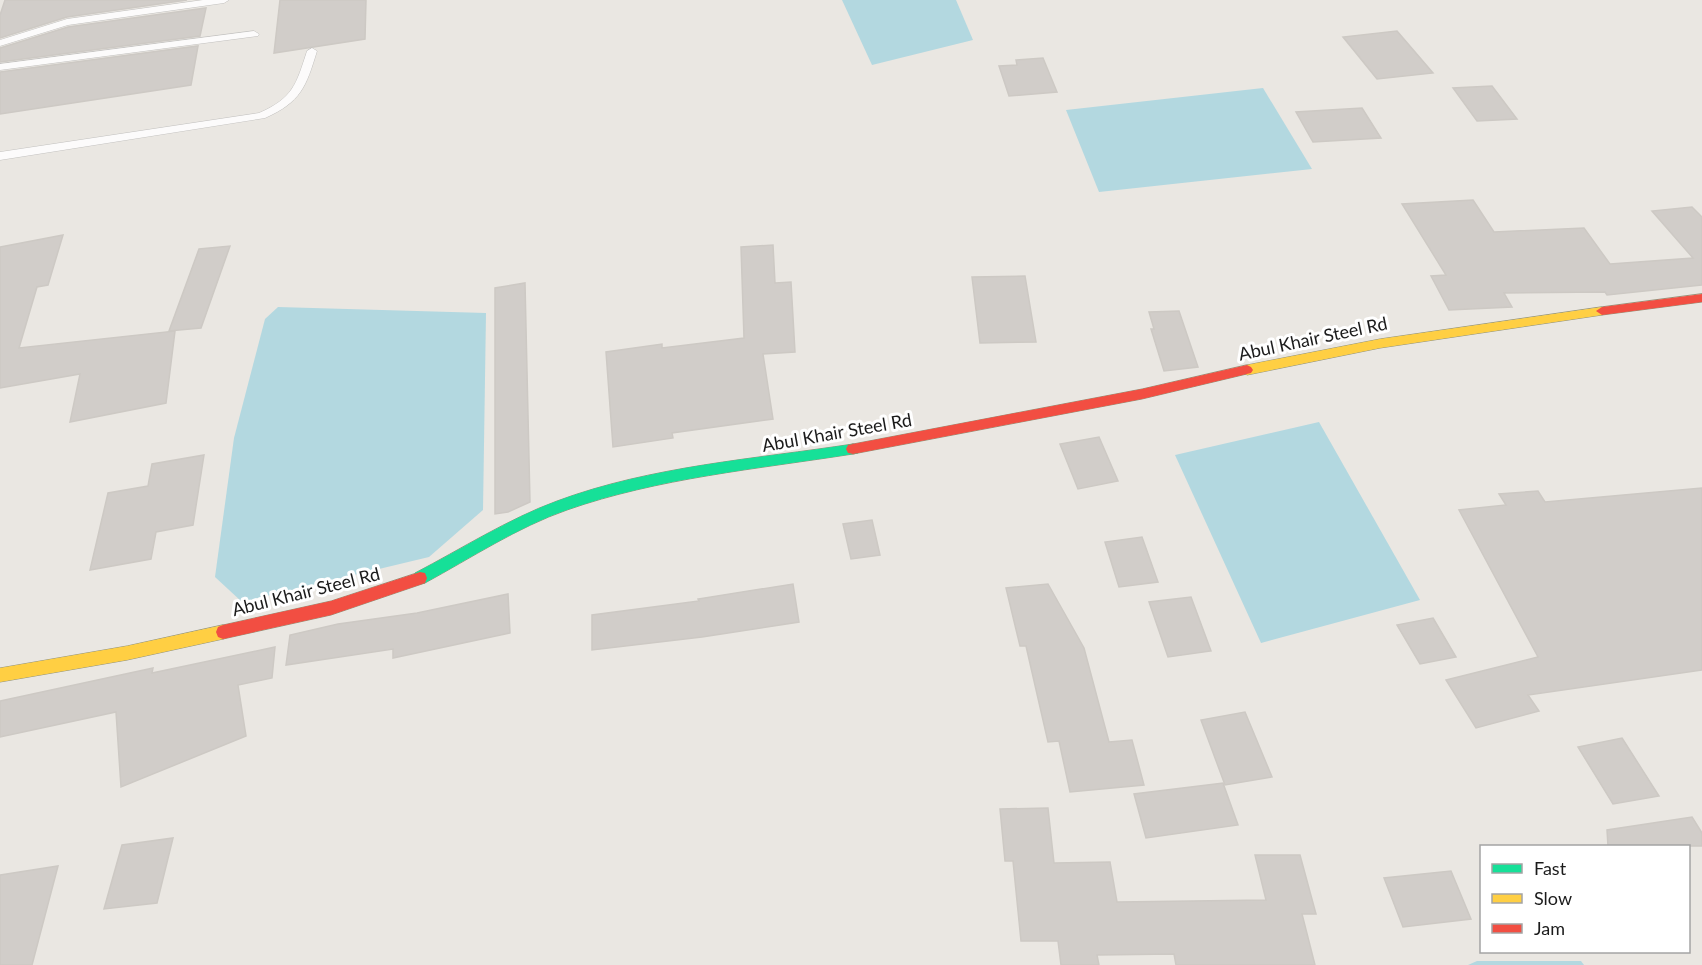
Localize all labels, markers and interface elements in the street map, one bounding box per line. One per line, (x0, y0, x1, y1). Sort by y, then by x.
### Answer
street label: Abul Khair Steel Rd (1236, 311, 1389, 365)
street label: Abul Khair Steel Rd (760, 408, 913, 456)
street label: Abul Khair Steel Rd (230, 562, 382, 620)
legend (1480, 845, 1690, 953)
text: Fast (1534, 857, 1567, 879)
text: Slow (1534, 887, 1572, 909)
text: Jam (1534, 917, 1565, 939)

